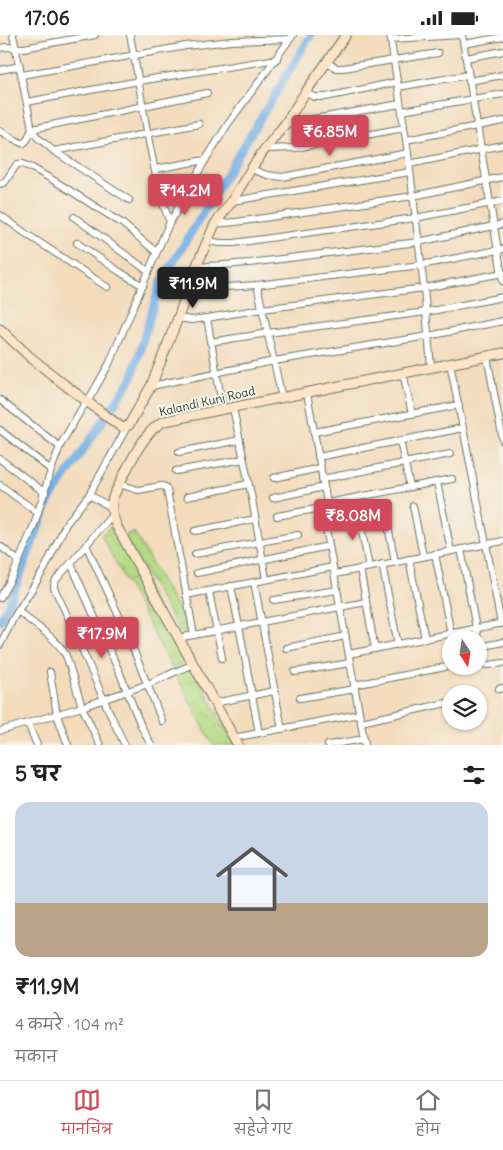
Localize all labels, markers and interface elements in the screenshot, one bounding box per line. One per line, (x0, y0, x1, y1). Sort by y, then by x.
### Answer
text: 17:06 (25, 6, 70, 30)
pin: ₹6.85M (289, 115, 371, 157)
text: ₹6.85M (303, 121, 357, 141)
pin: ₹14.2M (144, 173, 226, 216)
text: ₹14.2M (159, 180, 211, 200)
pin: ₹11.9M (152, 267, 234, 309)
text: ₹11.9M (168, 273, 218, 293)
street label: Kalandi Kunj Road (157, 383, 257, 419)
pin: ₹8.08M (312, 499, 394, 541)
text: ₹8.08M (325, 505, 381, 525)
pin: ₹17.9M (61, 617, 143, 659)
text: ₹17.9M (77, 623, 127, 643)
north arrow (442, 630, 488, 675)
map controls (442, 630, 487, 730)
button: layers (442, 685, 487, 730)
text: 5 घर (15, 760, 60, 787)
icon: filters (460, 761, 488, 789)
icon: home (207, 834, 297, 924)
text: ₹11.9M (15, 973, 80, 1000)
text: 4 कमरे · 104 m² (15, 1014, 124, 1034)
text: मकान (15, 1046, 57, 1066)
tab: मानचित्र (61, 1086, 112, 1145)
tab: सहेजे गए (234, 1086, 292, 1145)
tab: होम (414, 1086, 442, 1145)

